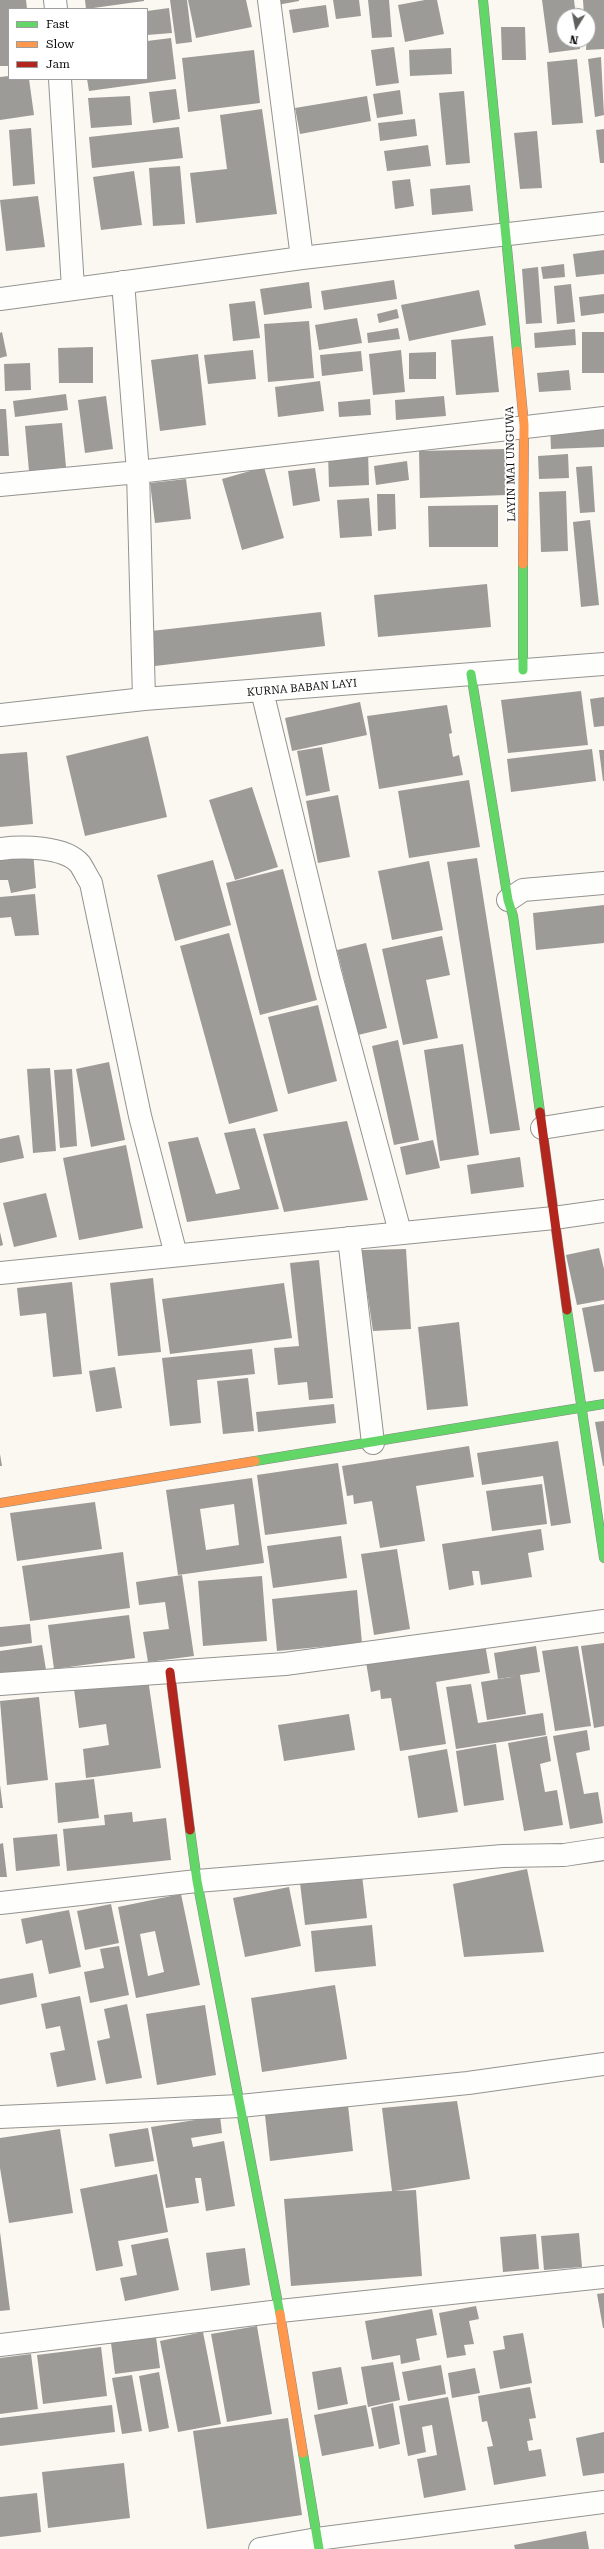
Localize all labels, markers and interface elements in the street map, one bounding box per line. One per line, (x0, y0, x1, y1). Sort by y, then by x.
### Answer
legend (8, 8, 148, 80)
north arrow (556, 8, 596, 48)
text: Fast (46, 17, 69, 31)
text: N (569, 32, 579, 46)
text: Slow (46, 37, 74, 51)
text: Jam (46, 57, 70, 71)
street label: LAYIN MAI UNGUWA (503, 406, 519, 522)
street label: KURNA BABAN LAYI (246, 677, 358, 699)

